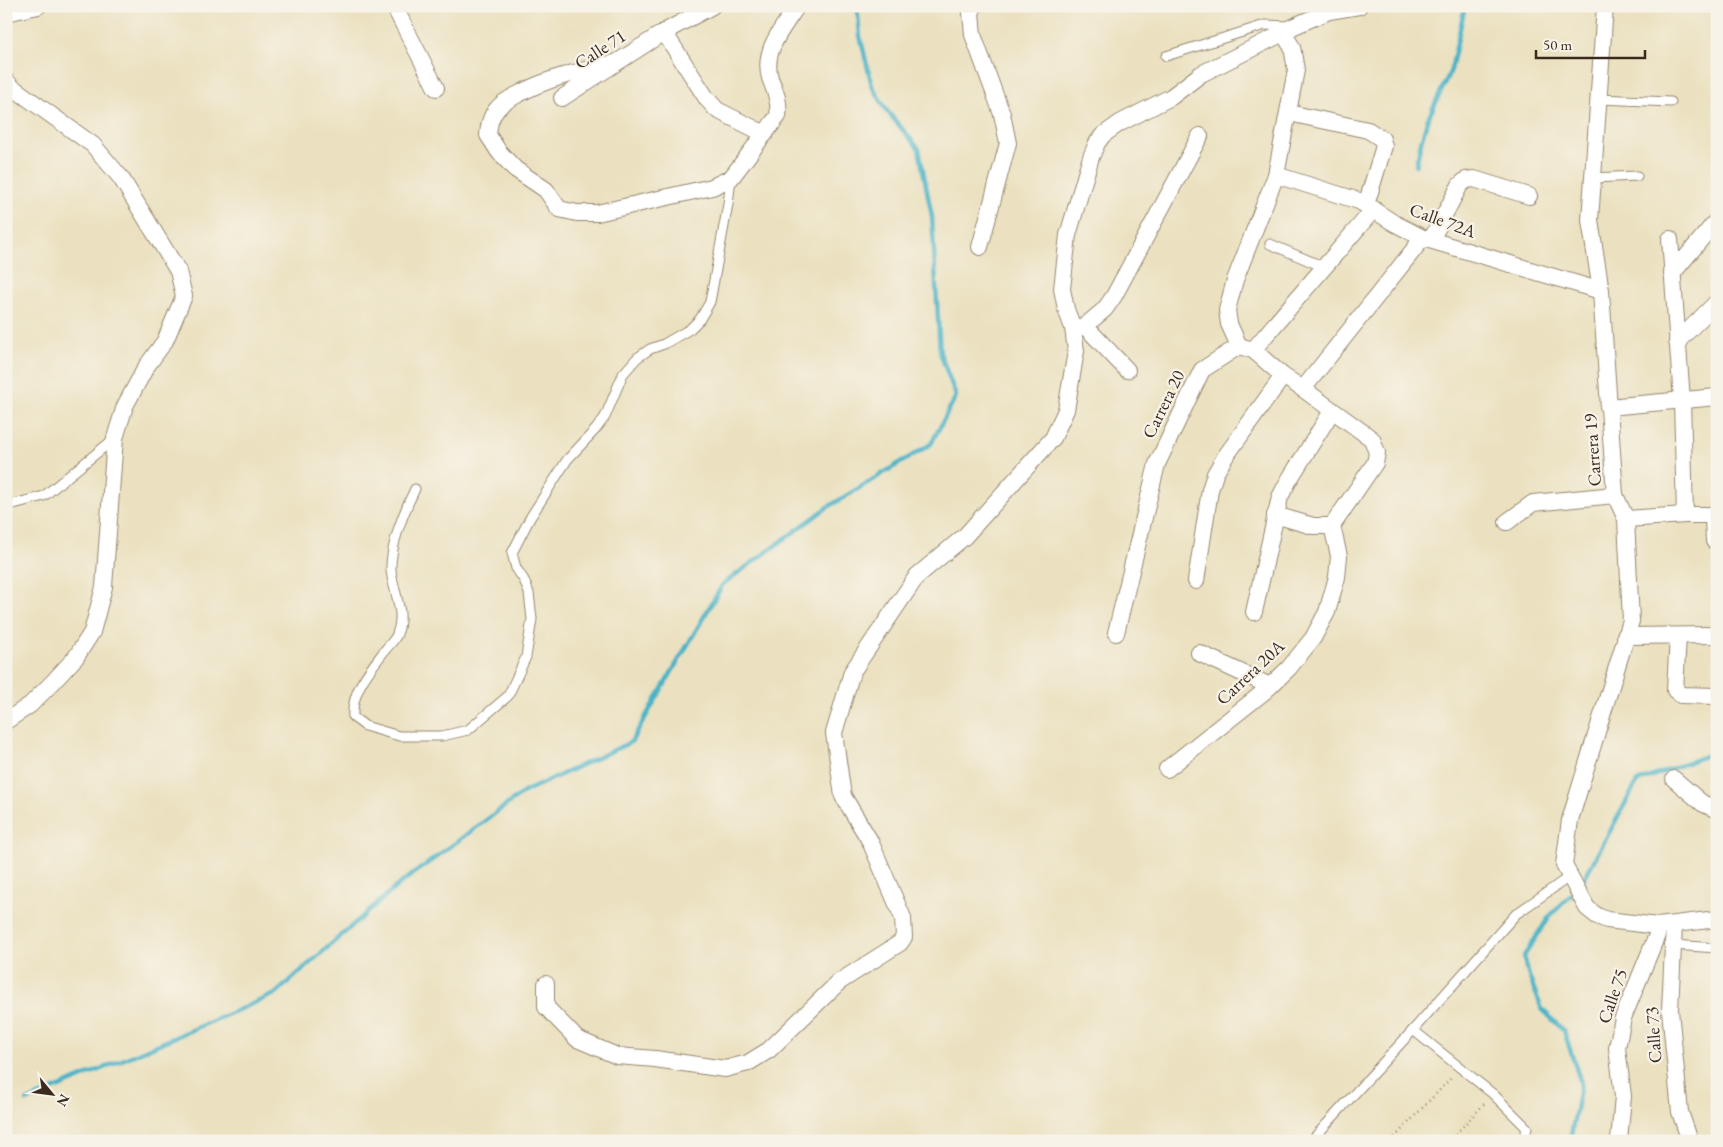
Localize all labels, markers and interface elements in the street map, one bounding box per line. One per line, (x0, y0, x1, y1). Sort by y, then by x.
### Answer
street label: Calle 71 (570, 24, 630, 74)
scale bar (1536, 28, 1644, 60)
text: 50 m (1543, 35, 1572, 54)
street label: Calle 72A (1407, 197, 1480, 243)
street label: Carrera 20 (1137, 366, 1190, 442)
street label: Carrera 19 (1578, 412, 1606, 487)
street label: Carrera 20A (1211, 634, 1290, 710)
street label: Calle 75 (1592, 966, 1632, 1026)
street label: Calle 73 (1640, 1006, 1666, 1064)
north arrow (28, 1070, 78, 1120)
text: N (52, 1091, 74, 1110)

